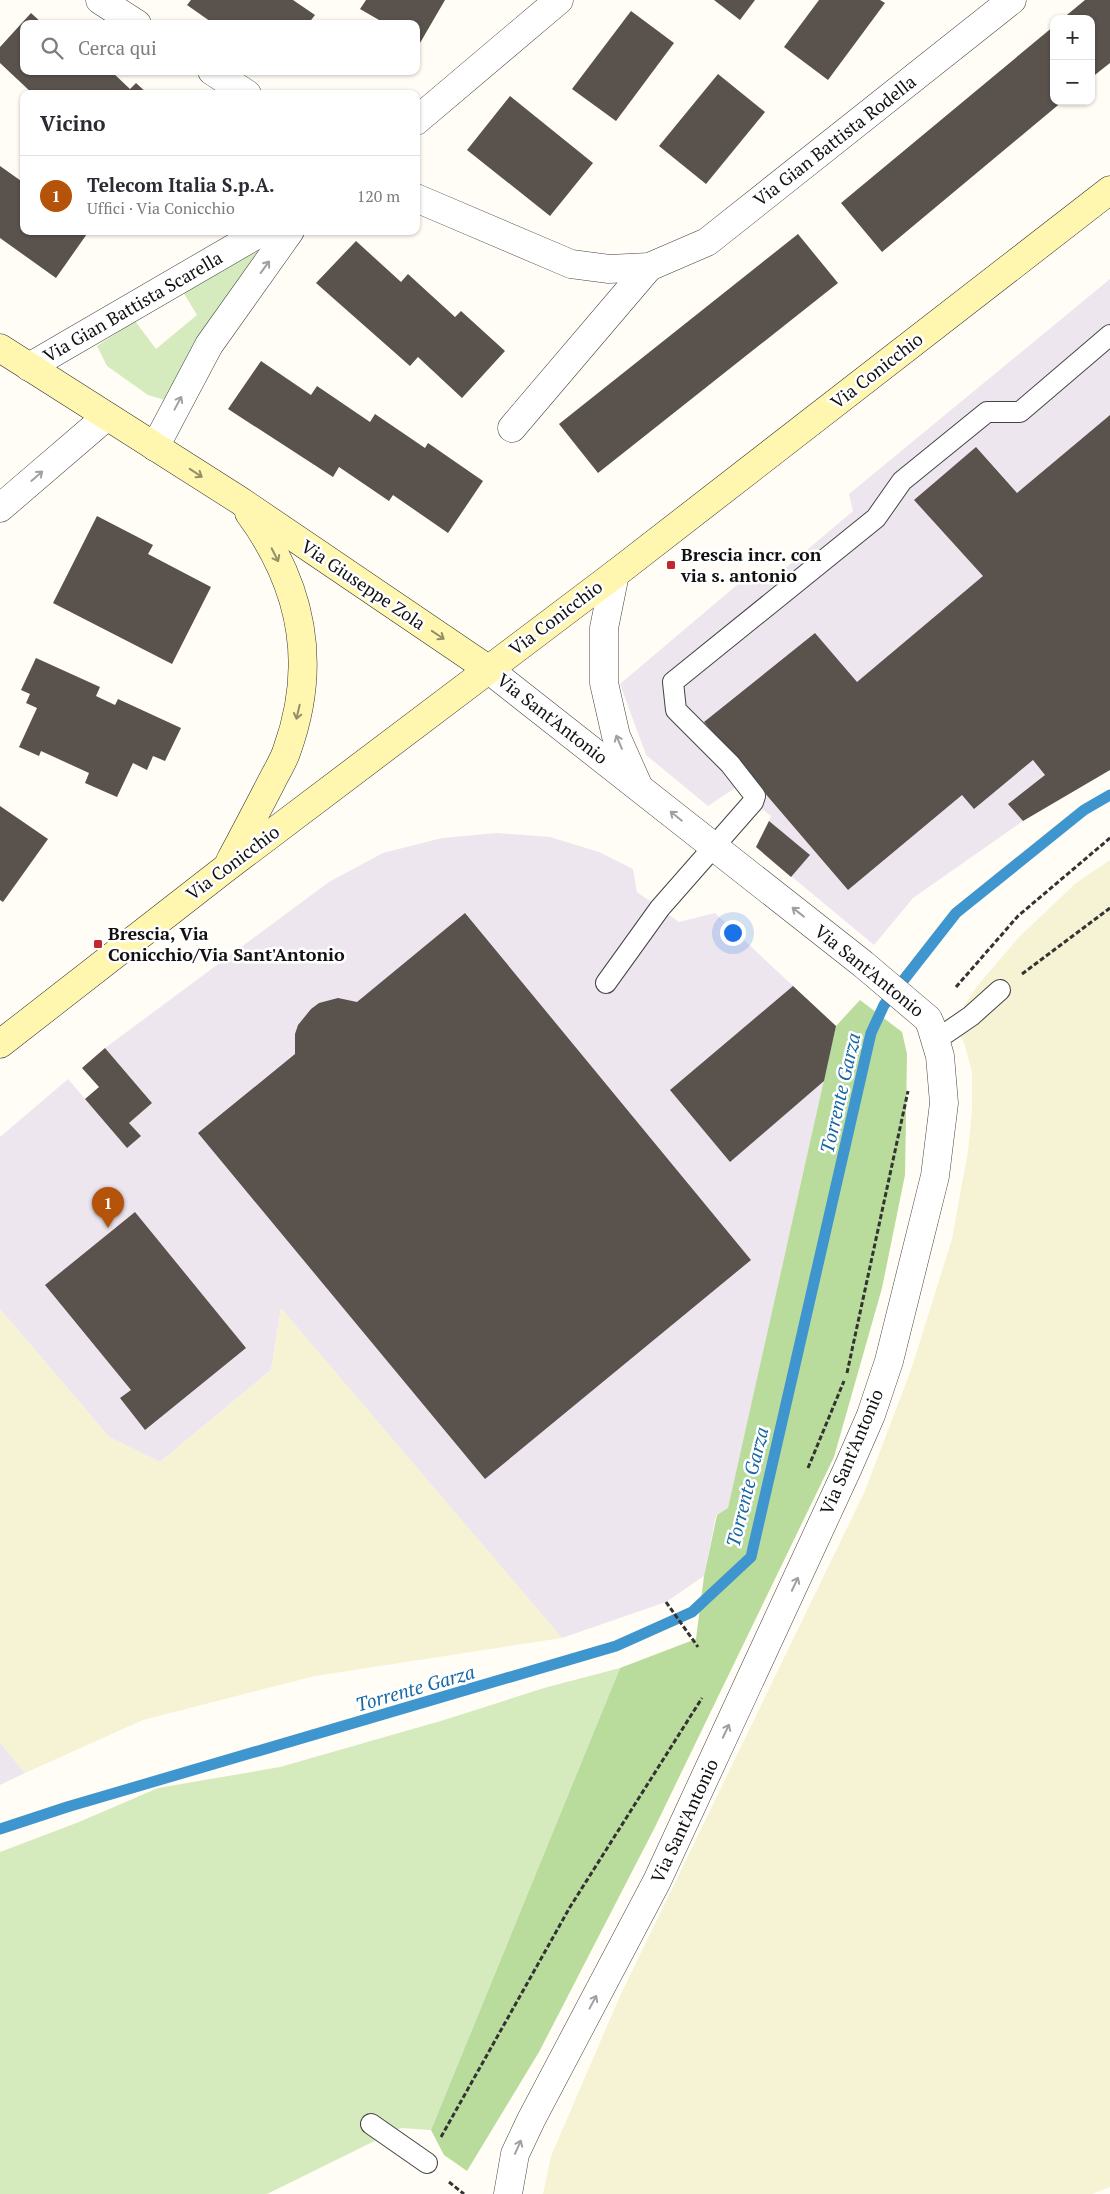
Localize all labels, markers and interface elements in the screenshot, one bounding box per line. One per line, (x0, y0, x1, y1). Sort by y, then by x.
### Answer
map controls (1050, 15, 1095, 105)
button: + (1050, 15, 1095, 60)
search box (20, 20, 420, 75)
icon: search (38, 34, 66, 62)
text: Cerca qui (78, 35, 157, 60)
button: − (1050, 60, 1095, 105)
street label: Via Gian Battista Rodella (748, 69, 921, 211)
text: Vicino (40, 109, 106, 137)
text: Telecom Italia S.p.A. (87, 172, 275, 197)
text: 1 (51, 185, 61, 207)
text: 120 m (357, 185, 400, 207)
text: Uffici · Via Conicchio (87, 197, 235, 219)
street label: Via Gian Battista Scarella (39, 245, 226, 367)
one-way arrow (260, 260, 270, 274)
street label: Via Conicchio (825, 327, 927, 414)
one-way arrow (173, 396, 183, 411)
one-way arrow (189, 468, 203, 478)
one-way arrow (30, 471, 43, 482)
street label: Via Giuseppe Zola (297, 534, 430, 635)
place label: Brescia incr. con via s. antonio (680, 542, 822, 587)
one-way arrow (271, 547, 280, 562)
marker: Brescia incr. con via s. antonio (665, 559, 677, 571)
street label: Via Conicchio (504, 574, 607, 660)
one-way arrow (431, 631, 445, 641)
street label: Via Sant'Antonio (492, 667, 613, 769)
one-way arrow (293, 704, 302, 720)
one-way arrow (613, 735, 623, 750)
one-way arrow (670, 811, 683, 822)
street label: Via Conicchio (181, 819, 284, 905)
one-way arrow (792, 907, 805, 918)
street label: Via Sant'Antonio (810, 919, 929, 1022)
your location (720, 920, 746, 946)
place label: Brescia, Via Conicchio/Via Sant'Antonio (108, 921, 345, 966)
marker: Brescia, Via Conicchio/Via Sant'Antonio (92, 938, 104, 950)
water label: Torrente Garza (814, 1030, 866, 1156)
pin: 1 (92, 1187, 124, 1228)
street label: Via Sant'Antonio (814, 1385, 888, 1518)
water label: Torrente Garza (720, 1424, 773, 1549)
one-way arrow (790, 1576, 800, 1591)
water label: Torrente Garza (352, 1659, 477, 1716)
one-way arrow (722, 1724, 732, 1739)
street label: Via Sant'Antonio (645, 1755, 723, 1887)
one-way arrow (588, 1995, 598, 2010)
one-way arrow (514, 2140, 524, 2155)

